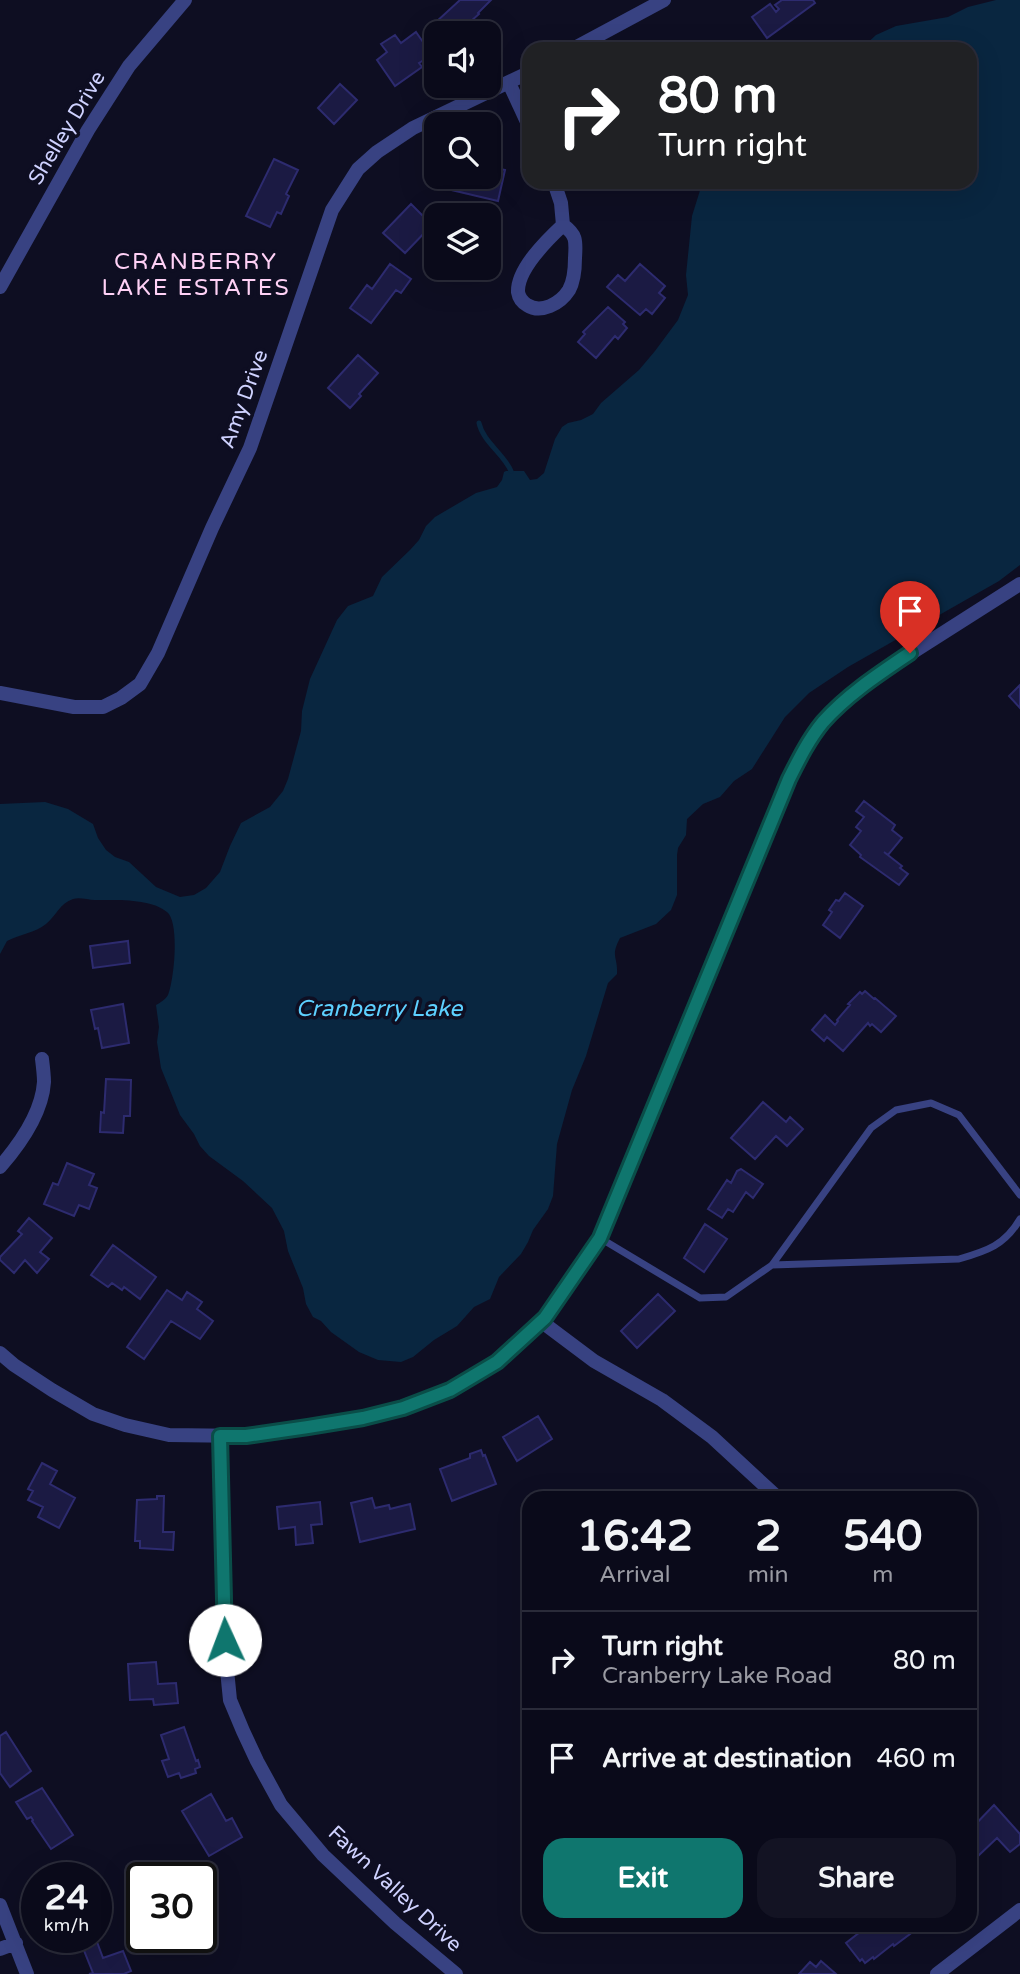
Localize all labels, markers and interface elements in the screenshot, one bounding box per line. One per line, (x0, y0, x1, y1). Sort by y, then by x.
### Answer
map controls (424, 21, 501, 280)
button: sound (424, 21, 501, 98)
street label: Shelley Drive (23, 67, 111, 189)
text: 80 m (658, 67, 777, 126)
icon: right (543, 70, 634, 161)
button: search (424, 112, 501, 189)
text: Turn right (658, 127, 807, 165)
button: layers (424, 203, 501, 280)
district label: CRANBERRY LAKE ESTATES (101, 248, 291, 302)
street label: Amy Drive (215, 346, 273, 452)
pin (880, 581, 940, 653)
icon: arrive (891, 592, 929, 630)
water label: Cranberry Lake (296, 995, 464, 1023)
text: 16:42 (577, 1511, 693, 1562)
text: 2 (755, 1511, 781, 1562)
text: 540 (843, 1511, 922, 1562)
text: Arrival (599, 1561, 670, 1589)
text: min (748, 1561, 789, 1589)
text: m (872, 1561, 893, 1589)
position arrow (188, 1603, 262, 1677)
text: Turn right (602, 1631, 723, 1662)
icon: right (543, 1641, 581, 1679)
text: 80 m (893, 1645, 956, 1676)
text: Cranberry Lake Road (602, 1662, 832, 1690)
icon: arrive (543, 1739, 581, 1777)
text: Arrive at destination (602, 1743, 852, 1774)
text: 460 m (876, 1743, 956, 1774)
street label: Fawn Valley Drive (323, 1821, 467, 1957)
button: Exit (543, 1838, 743, 1918)
button: Share (757, 1838, 956, 1918)
speed limit sign: 30 (126, 1862, 217, 1953)
text: 24 (45, 1877, 88, 1919)
text: km/h (44, 1914, 89, 1936)

